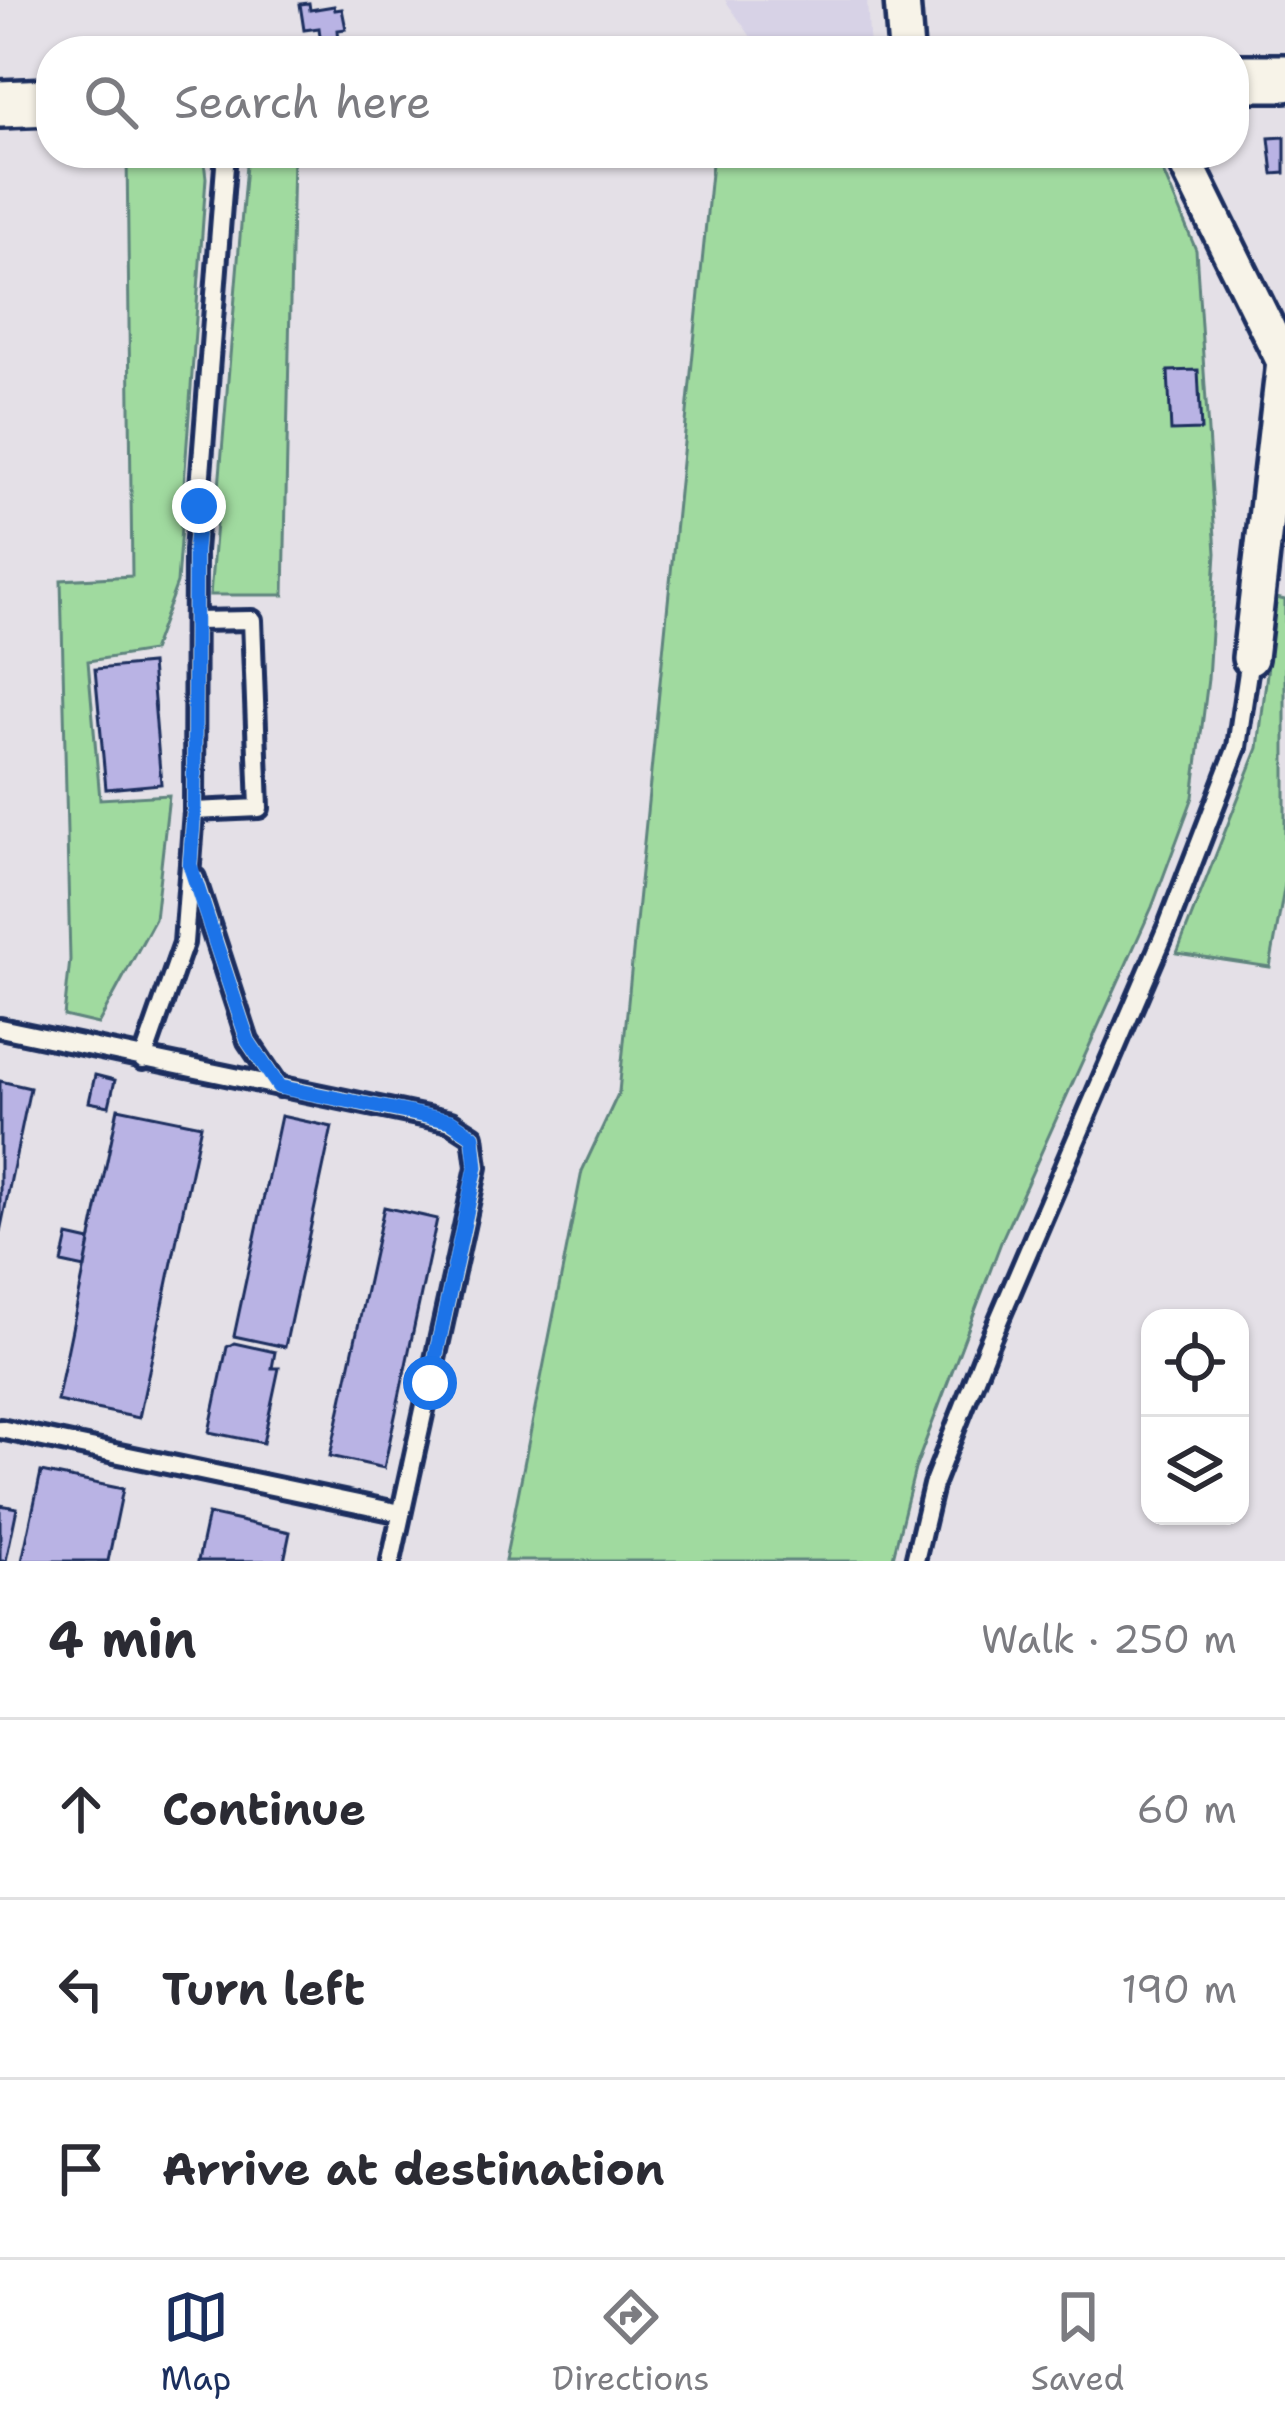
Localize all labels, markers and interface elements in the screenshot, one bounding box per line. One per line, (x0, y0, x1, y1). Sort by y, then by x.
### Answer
search box (36, 36, 1249, 168)
icon: search (78, 69, 144, 135)
text: Search here (174, 72, 431, 132)
route end (172, 479, 226, 533)
map controls (1141, 1309, 1249, 1525)
button: locate (1141, 1309, 1249, 1417)
route start (403, 1356, 457, 1410)
button: layers (1141, 1417, 1249, 1525)
text: 4 min (48, 1605, 197, 1673)
text: Walk · 250 m (981, 1613, 1237, 1665)
icon: ahead (48, 1776, 114, 1842)
text: Continue (162, 1779, 366, 1839)
text: 60 m (1137, 1783, 1237, 1835)
icon: left (48, 1956, 114, 2022)
text: Turn left (162, 1959, 365, 2019)
text: 190 m (1121, 1963, 1237, 2015)
icon: arrive (48, 2136, 114, 2202)
text: Arrive at destination (162, 2139, 665, 2199)
tab: Map (161, 2284, 231, 2401)
tab: Directions (552, 2284, 710, 2401)
tab: Saved (1031, 2284, 1124, 2401)

